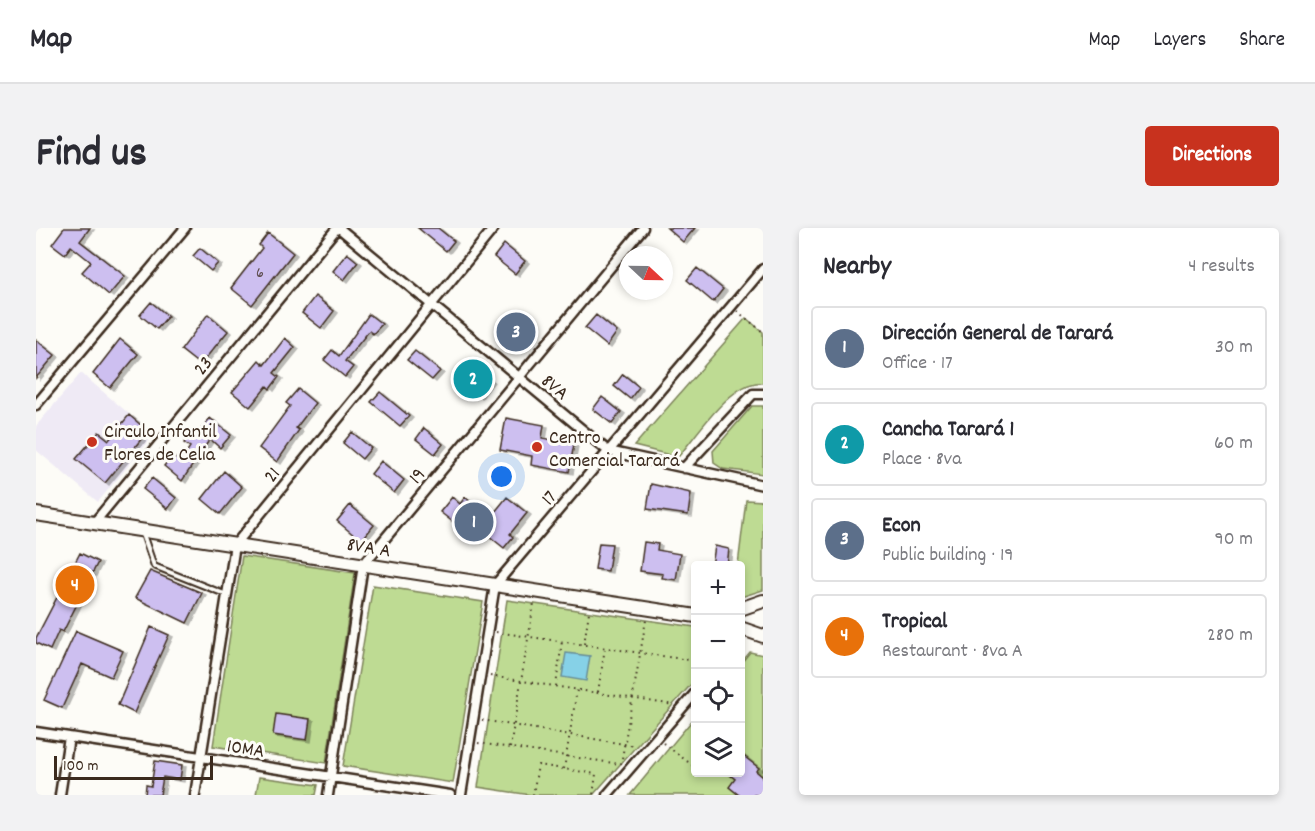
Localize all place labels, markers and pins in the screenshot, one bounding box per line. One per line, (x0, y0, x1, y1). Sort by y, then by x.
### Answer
pin: 3 (496, 310, 536, 354)
pin: 2 (454, 356, 492, 402)
place label: Circulo Infantil Flores de Celia (104, 419, 217, 470)
place label: Centro Comercial Tarará (549, 425, 680, 476)
marker: Circulo Infantil Flores de Celia (85, 435, 99, 449)
marker: Centro Comercial Tarará (530, 440, 544, 454)
pin: 1 (454, 500, 494, 544)
pin: 4 (56, 562, 94, 608)

